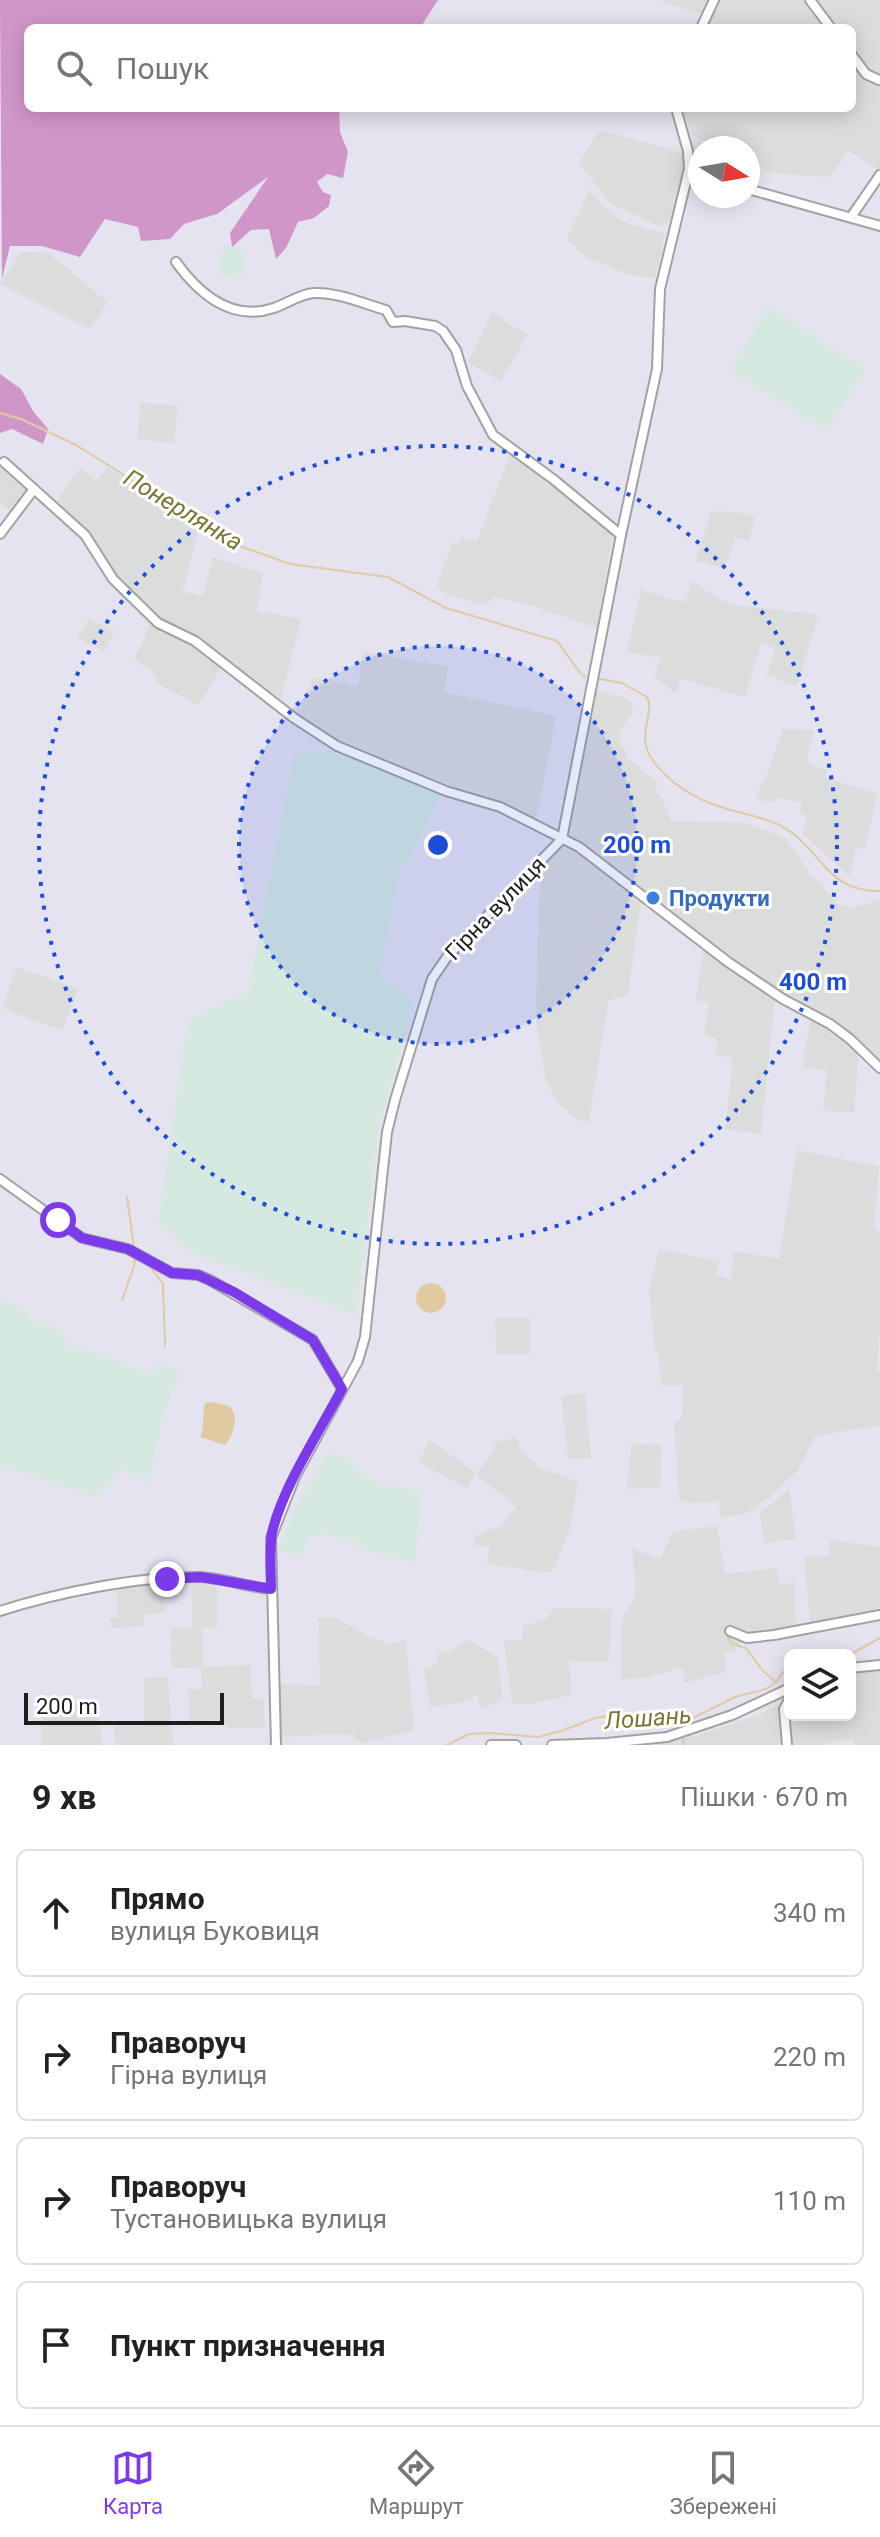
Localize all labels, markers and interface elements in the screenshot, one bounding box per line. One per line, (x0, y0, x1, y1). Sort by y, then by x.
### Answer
search box (24, 24, 856, 112)
icon: search (52, 46, 96, 90)
text: Пошук (116, 51, 209, 86)
north arrow (688, 136, 760, 208)
water label: Понерлянка (119, 464, 247, 556)
centre of rings (424, 831, 452, 859)
text: 200 m (603, 831, 671, 859)
street label: Гірна вулиця (440, 852, 551, 965)
place label: Продукти (669, 886, 770, 911)
marker: Продукти (644, 889, 662, 907)
text: 400 m (779, 968, 847, 996)
route start (40, 1202, 76, 1238)
route end (149, 1561, 185, 1597)
map controls (784, 1649, 856, 1721)
button: layers (784, 1649, 856, 1721)
scale bar (24, 1689, 224, 1725)
text: 200 m (36, 1694, 98, 1719)
water label: Лошань (602, 1701, 693, 1735)
text: 9 хв (32, 1777, 96, 1817)
text: Пішки · 670 m (680, 1782, 848, 1812)
text: Прямо (110, 1881, 205, 1916)
icon: ahead (34, 1891, 78, 1935)
text: 340 m (773, 1898, 846, 1928)
text: вулиця Буковиця (110, 1916, 320, 1946)
text: Праворуч (110, 2025, 246, 2060)
icon: right (34, 2035, 78, 2079)
text: 220 m (773, 2042, 846, 2072)
text: Гірна вулиця (110, 2060, 267, 2090)
text: Праворуч (110, 2169, 246, 2204)
icon: right (34, 2179, 78, 2223)
text: 110 m (773, 2186, 846, 2216)
text: Тустановицька вулиця (110, 2204, 387, 2234)
icon: arrive (34, 2323, 78, 2367)
text: Пункт призначення (110, 2328, 386, 2363)
tab: Карта (103, 2446, 163, 2519)
tab: Маршрут (369, 2446, 464, 2519)
tab: Збережені (670, 2446, 777, 2519)

